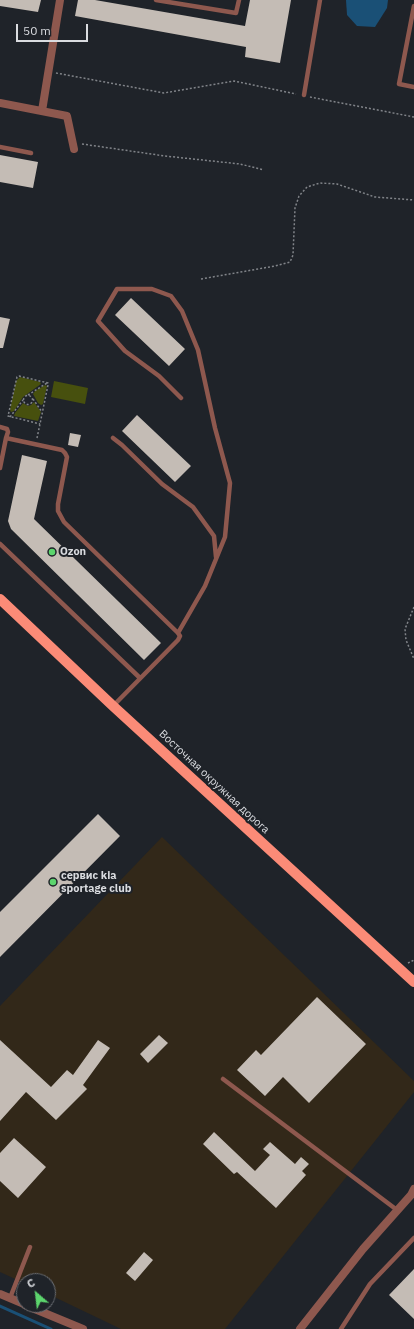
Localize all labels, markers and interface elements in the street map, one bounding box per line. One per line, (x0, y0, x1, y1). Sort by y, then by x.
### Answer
scale bar (18, 16, 90, 42)
text: 50 m (23, 23, 51, 38)
place label: Ozon (60, 545, 86, 559)
marker: Ozon (47, 547, 57, 557)
street label: Восточная окружная дорога (156, 727, 272, 837)
place label: сервис kia sportage club (61, 869, 131, 895)
marker: сервис kia sportage club (48, 877, 58, 887)
north arrow (16, 1273, 56, 1313)
text: С (24, 1275, 37, 1291)

